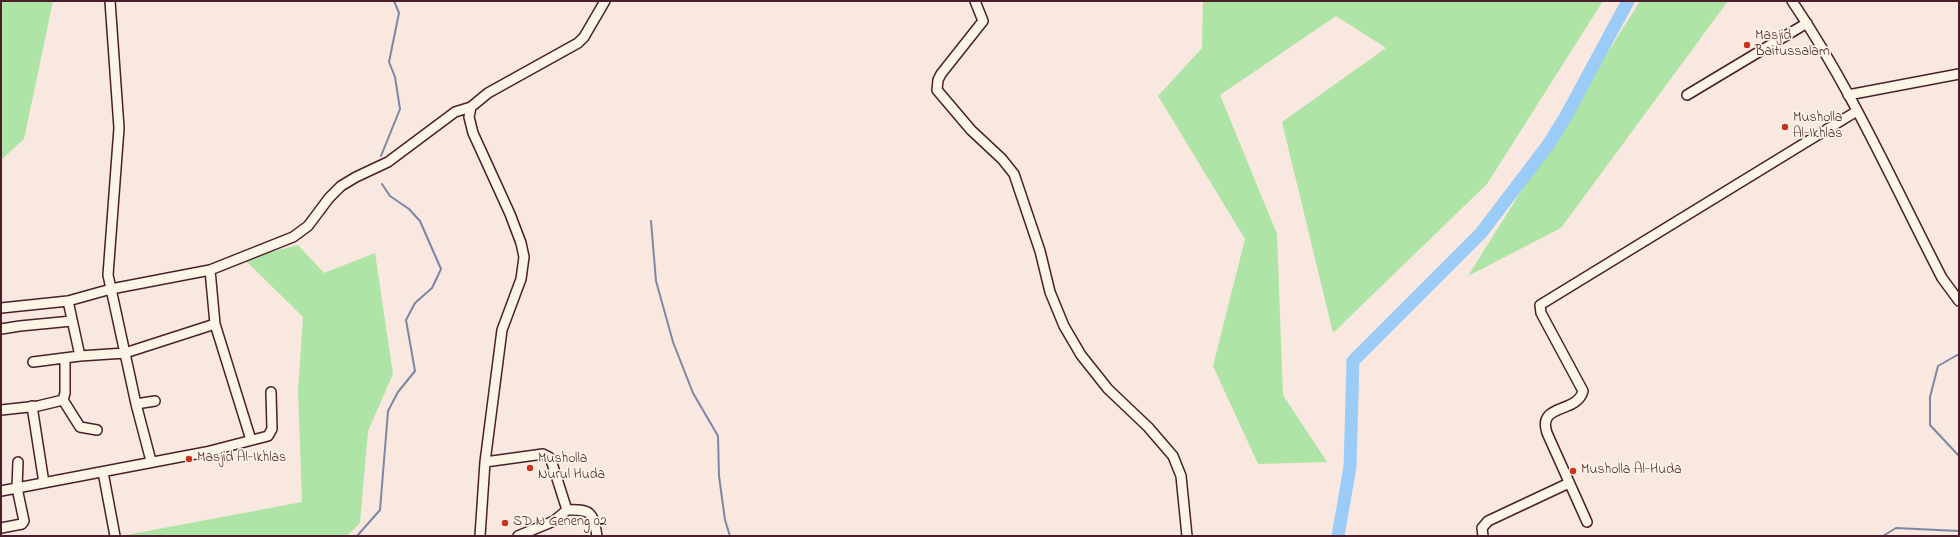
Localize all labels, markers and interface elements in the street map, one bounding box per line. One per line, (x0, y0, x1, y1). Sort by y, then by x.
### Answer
place label: Masjid Baitussalam (1755, 29, 1830, 62)
marker: Masjid Baitussalam (1742, 40, 1752, 50)
place label: Musholla Al-Ikhlas (1793, 111, 1842, 144)
marker: Musholla Al-Ikhlas (1780, 122, 1790, 132)
place label: Masjid Al-Ikhlas (197, 451, 286, 467)
place label: Musholla Nurul Huda (538, 452, 605, 484)
marker: Masjid Al-Ikhlas (184, 454, 194, 464)
marker: Musholla Nurul Huda (525, 463, 535, 473)
place label: Musholla Al-Huda (1581, 463, 1682, 479)
marker: Musholla Al-Huda (1568, 466, 1578, 476)
place label: SD N Geneng 02 (513, 515, 607, 531)
marker: SD N Geneng 02 (500, 518, 510, 528)

